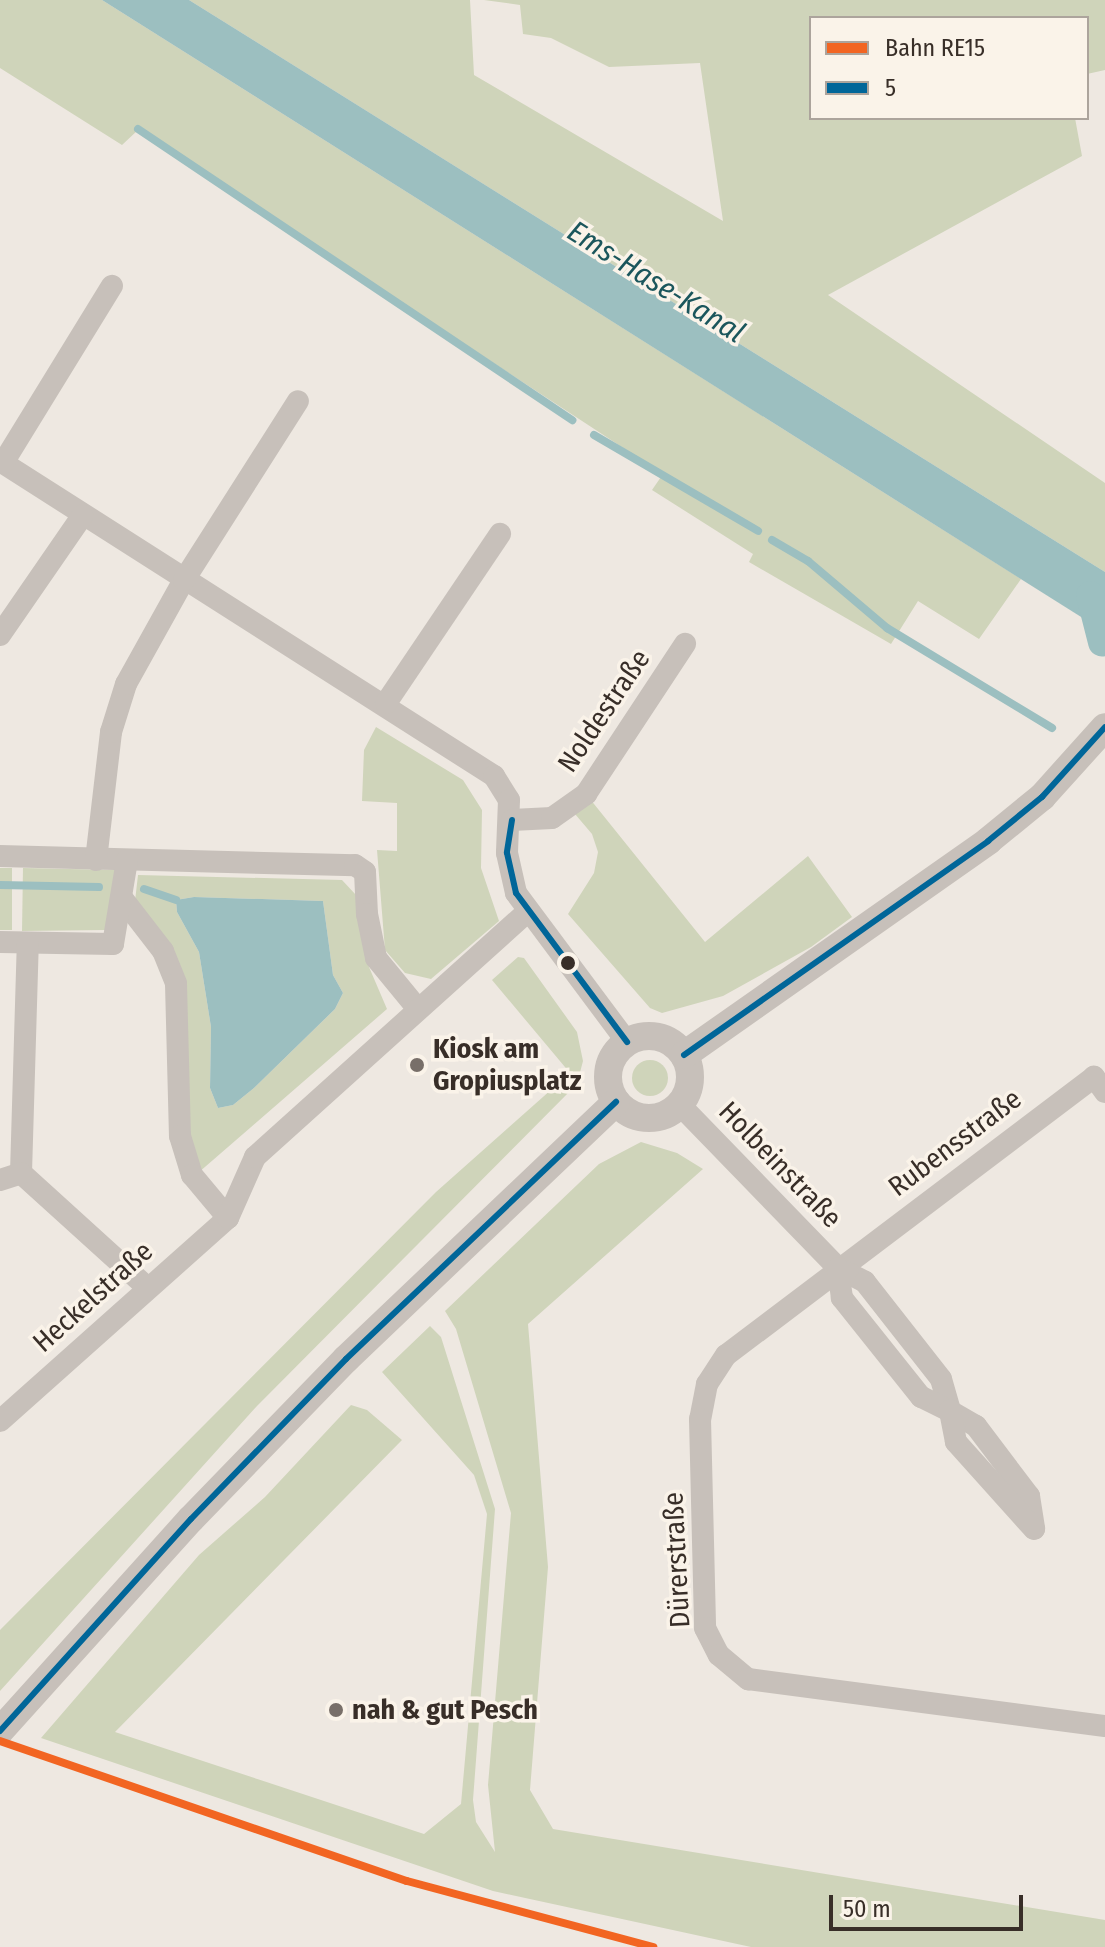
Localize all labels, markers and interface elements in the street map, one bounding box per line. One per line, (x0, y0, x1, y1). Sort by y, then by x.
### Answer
legend (809, 16, 1089, 120)
text: Bahn RE15 (885, 34, 985, 62)
text: 5 (885, 74, 896, 102)
water label: Ems-Hase-Kanal (561, 213, 751, 351)
street label: Noldestraße (551, 643, 657, 779)
unlabelled marker (560, 955, 576, 971)
place label: Kiosk am Gropiusplatz (433, 1032, 581, 1098)
marker: Kiosk am Gropiusplatz (408, 1056, 426, 1074)
street label: Rubensstraße (882, 1082, 1028, 1204)
street label: Holbeinstraße (712, 1095, 848, 1235)
street label: Heckelstraße (26, 1235, 160, 1359)
street label: Dürerstraße (657, 1491, 697, 1629)
place label: nah & gut Pesch (352, 1693, 538, 1727)
marker: nah & gut Pesch (327, 1701, 345, 1719)
scale bar (833, 1879, 1027, 1929)
text: 50 m (843, 1895, 891, 1923)

